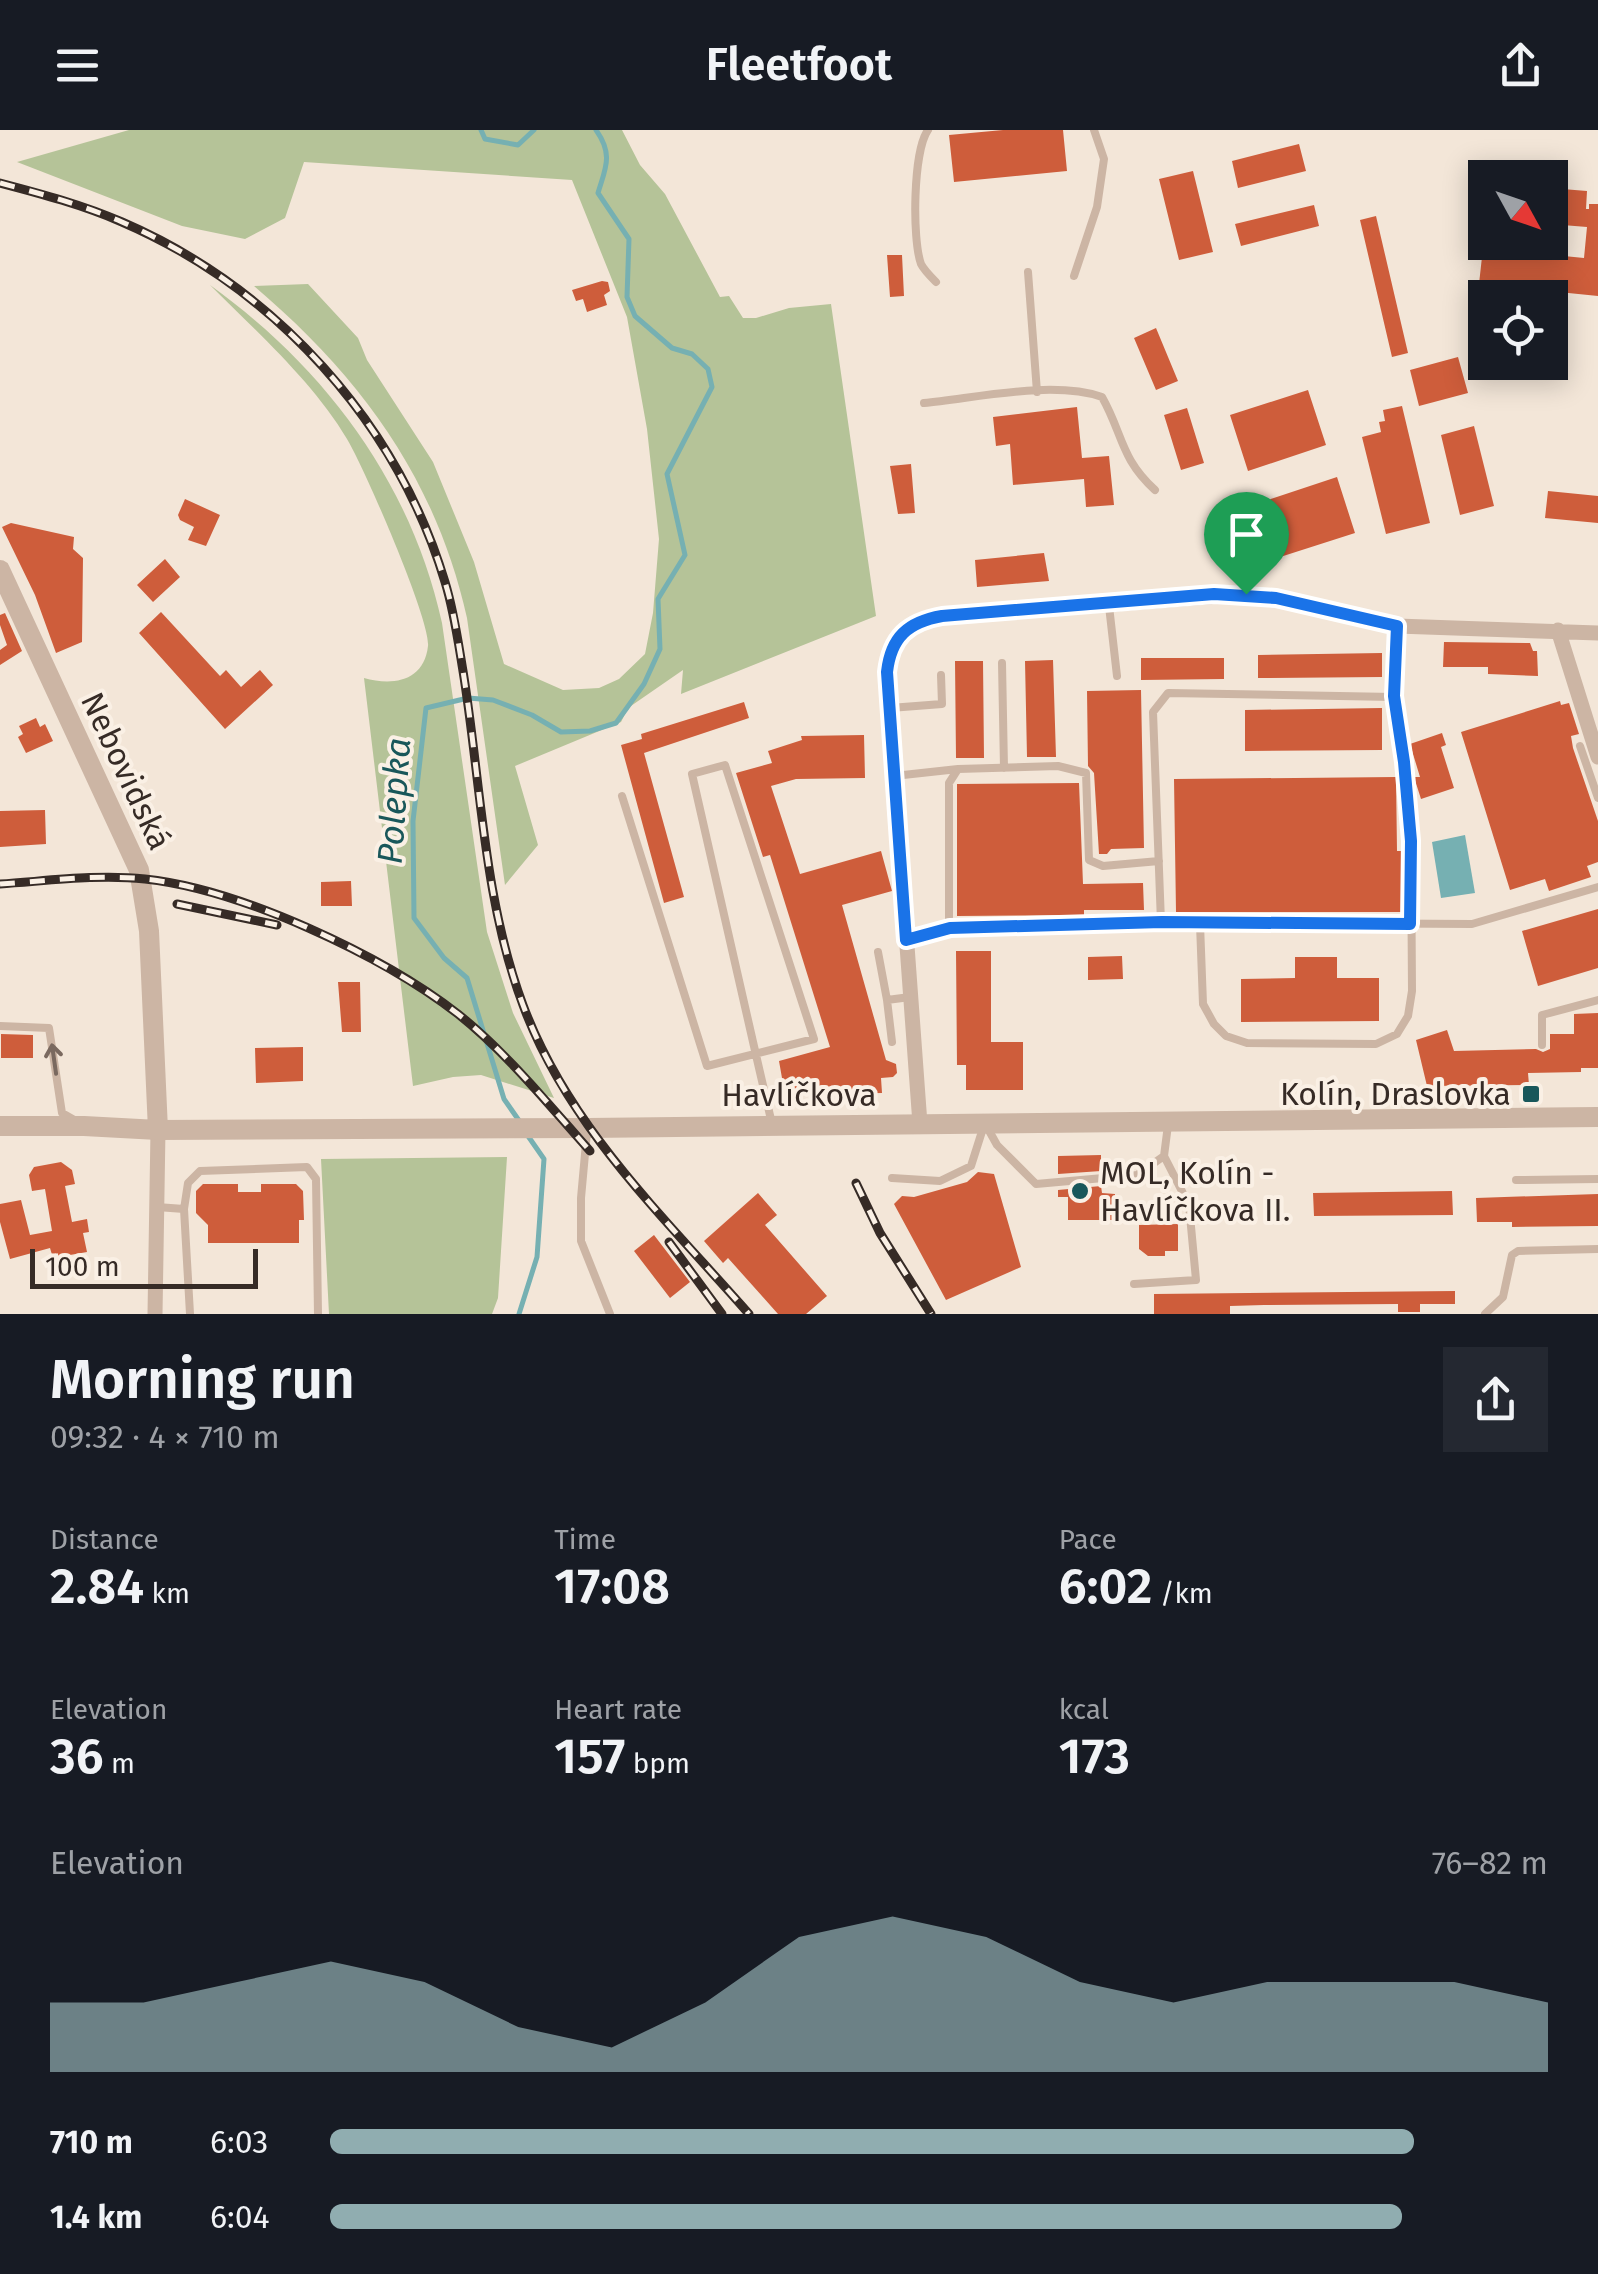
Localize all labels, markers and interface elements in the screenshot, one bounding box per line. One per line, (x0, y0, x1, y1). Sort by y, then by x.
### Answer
icon: menu (50, 38, 105, 93)
text: Fleetfoot (706, 38, 892, 92)
icon: share (1493, 38, 1548, 93)
north arrow (1468, 160, 1568, 260)
map controls (1468, 160, 1568, 380)
button: locate (1468, 280, 1568, 380)
pin (1204, 492, 1289, 595)
icon: arrive (1219, 507, 1274, 562)
street label: Nebovidská (73, 686, 179, 856)
water label: Polepka (369, 736, 419, 866)
one-way arrow (44, 1043, 62, 1075)
place label: Kolín, Draslovka (1280, 1075, 1511, 1113)
street label: Havlíčkova (721, 1076, 877, 1114)
marker: Kolín, Draslovka (1520, 1083, 1542, 1105)
place label: MOL, Kolín - Havlíčkova II. (1100, 1154, 1290, 1229)
marker: MOL, Kolín - Havlíčkova II. (1069, 1180, 1091, 1202)
scale bar (30, 1244, 258, 1288)
text: 100 m (45, 1250, 120, 1283)
text: Morning run (50, 1347, 355, 1413)
button: share (1443, 1347, 1548, 1452)
text: 09:32 · 4 × 710 m (50, 1418, 280, 1456)
text: Distance (50, 1523, 159, 1556)
text: Time (554, 1523, 616, 1556)
text: Pace (1059, 1523, 1117, 1556)
text: 2.84 (50, 1556, 144, 1616)
text: 17:08 (554, 1556, 670, 1616)
text: 6:02 (1059, 1556, 1152, 1616)
text: km (144, 1577, 190, 1610)
text: /km (1152, 1577, 1213, 1610)
text: Elevation (50, 1693, 167, 1726)
text: Heart rate (554, 1693, 682, 1726)
text: kcal (1059, 1693, 1109, 1726)
text: 36 (50, 1726, 104, 1786)
text: 157 (554, 1726, 625, 1786)
text: 173 (1059, 1726, 1130, 1786)
text: m (104, 1747, 135, 1780)
text: bpm (625, 1747, 690, 1780)
text: Elevation (50, 1844, 184, 1882)
text: 76–82 m (1432, 1844, 1548, 1882)
text: 710 m (50, 2123, 133, 2161)
text: 6:03 (210, 2123, 268, 2161)
text: 1.4 km (50, 2198, 142, 2236)
text: 6:04 (210, 2198, 270, 2236)

